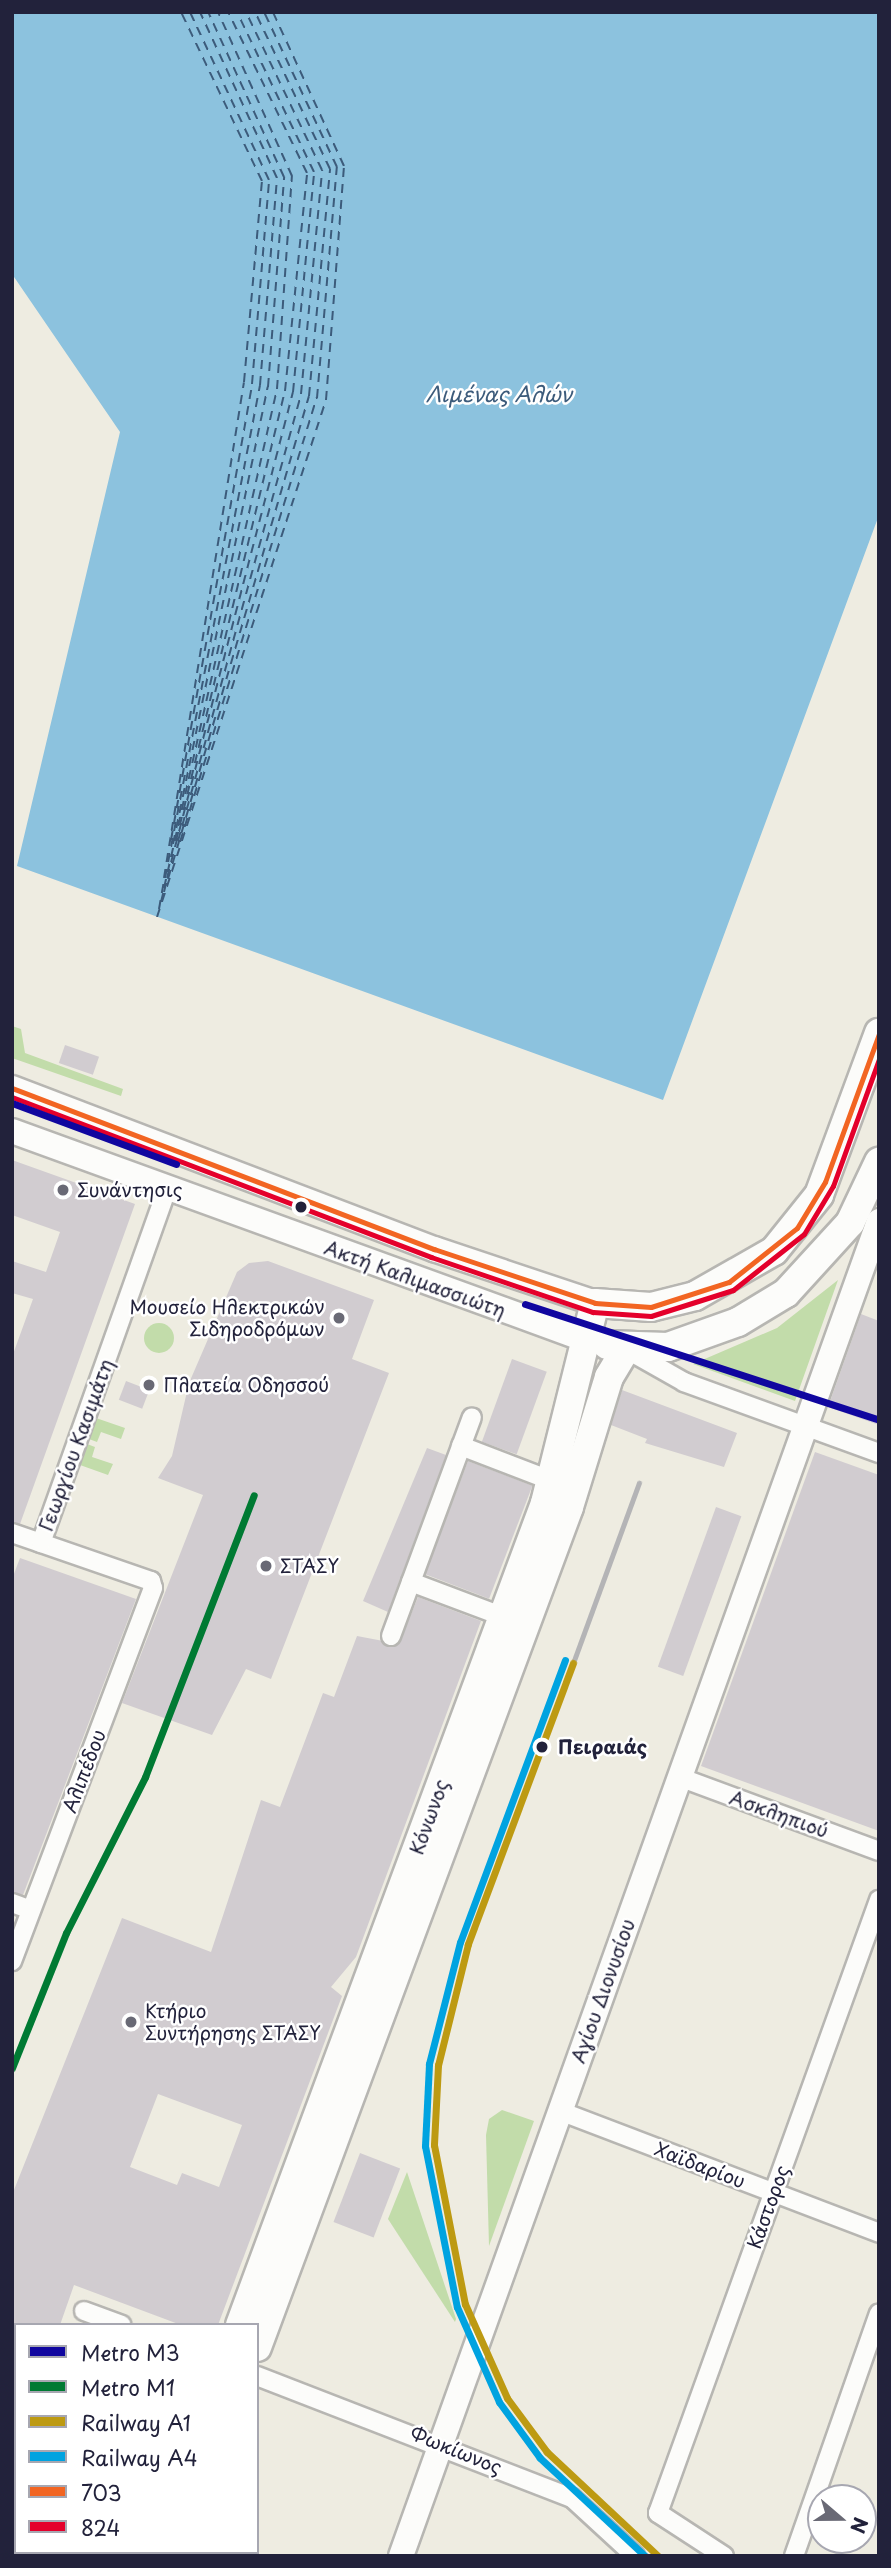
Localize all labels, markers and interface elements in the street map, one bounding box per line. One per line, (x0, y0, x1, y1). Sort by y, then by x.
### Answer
water label: Λιμένας Αλών (425, 380, 573, 406)
place label: Συνάντησις (77, 1179, 183, 1201)
marker: Συνάντησις (55, 1182, 71, 1198)
unlabelled marker (294, 1200, 308, 1214)
street label: Ακτή Καλιμασσιώτη (322, 1236, 508, 1322)
place label: Μουσείο Ηλεκτρικών Σιδηροδρόμων (129, 1296, 325, 1340)
marker: Μουσείο Ηλεκτρικών Σιδηροδρόμων (331, 1310, 347, 1326)
street label: Γεωργίου Κασιμάτη (34, 1356, 118, 1534)
place label: Πλατεία Οδησσού (163, 1374, 329, 1396)
marker: Πλατεία Οδησσού (141, 1377, 157, 1393)
place label: ΣΤΑΣΥ (280, 1555, 339, 1577)
marker: ΣΤΑΣΥ (258, 1558, 274, 1574)
street label: Αλιπέδου (58, 1726, 110, 1816)
place label: Πειραιάς (558, 1736, 647, 1758)
marker: Πειραιάς (532, 1737, 552, 1757)
street label: Κόνωνος (405, 1776, 453, 1858)
street label: Ασκληπιού (727, 1786, 831, 1842)
street label: Αγίου Διονυσίου (566, 1916, 640, 2066)
place label: Κτήριο Συντήρησης ΣΤΑΣΥ (145, 2000, 321, 2044)
marker: Κτήριο Συντήρησης ΣΤΑΣΥ (123, 2014, 139, 2030)
street label: Χαϊδαρίου (652, 2137, 748, 2193)
street label: Κάστορος (742, 2162, 794, 2252)
legend (14, 2323, 259, 2554)
text: Metro Μ3 (81, 2336, 180, 2368)
text: Metro Μ1 (81, 2371, 175, 2403)
text: Railway A1 (81, 2406, 191, 2438)
street label: Φωκίωνος (407, 2421, 505, 2479)
text: Railway A4 (81, 2441, 198, 2473)
text: 703 (81, 2476, 122, 2508)
north arrow (807, 2484, 877, 2554)
text: 824 (81, 2511, 120, 2543)
text: N (844, 2514, 876, 2537)

